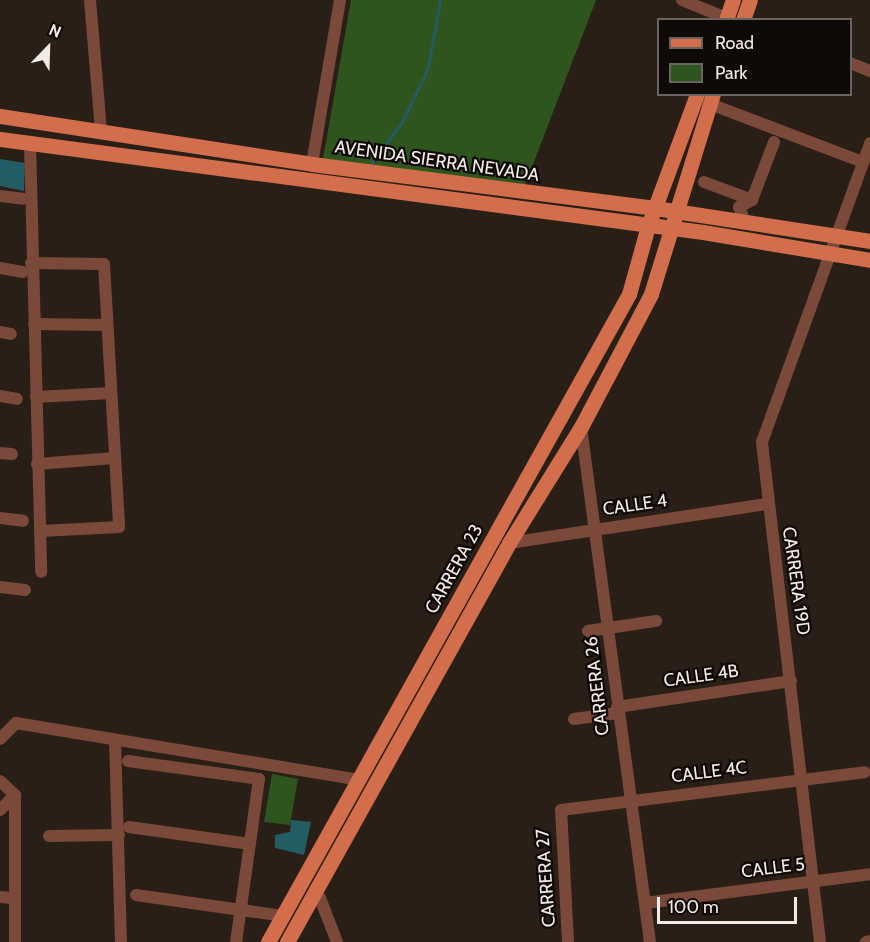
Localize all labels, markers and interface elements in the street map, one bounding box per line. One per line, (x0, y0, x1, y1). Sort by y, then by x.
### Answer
north arrow (18, 18, 78, 78)
legend (657, 18, 852, 96)
text: N (46, 20, 64, 42)
text: Road (715, 32, 754, 54)
text: Park (715, 62, 747, 84)
street label: AVENIDA SIERRA NEVADA (333, 136, 541, 186)
street label: CALLE 4 (601, 490, 669, 520)
street label: CARRERA 23 (421, 520, 487, 618)
street label: CARRERA 19D (778, 526, 814, 636)
street label: CARRERA 26 (580, 635, 614, 737)
street label: CALLE 4B (662, 660, 740, 692)
street label: CALLE 4C (670, 757, 748, 787)
street label: CARRERA 27 (532, 828, 560, 928)
street label: CALLE 5 (740, 853, 806, 883)
scale bar (660, 885, 800, 923)
text: 100 m (668, 896, 719, 918)

